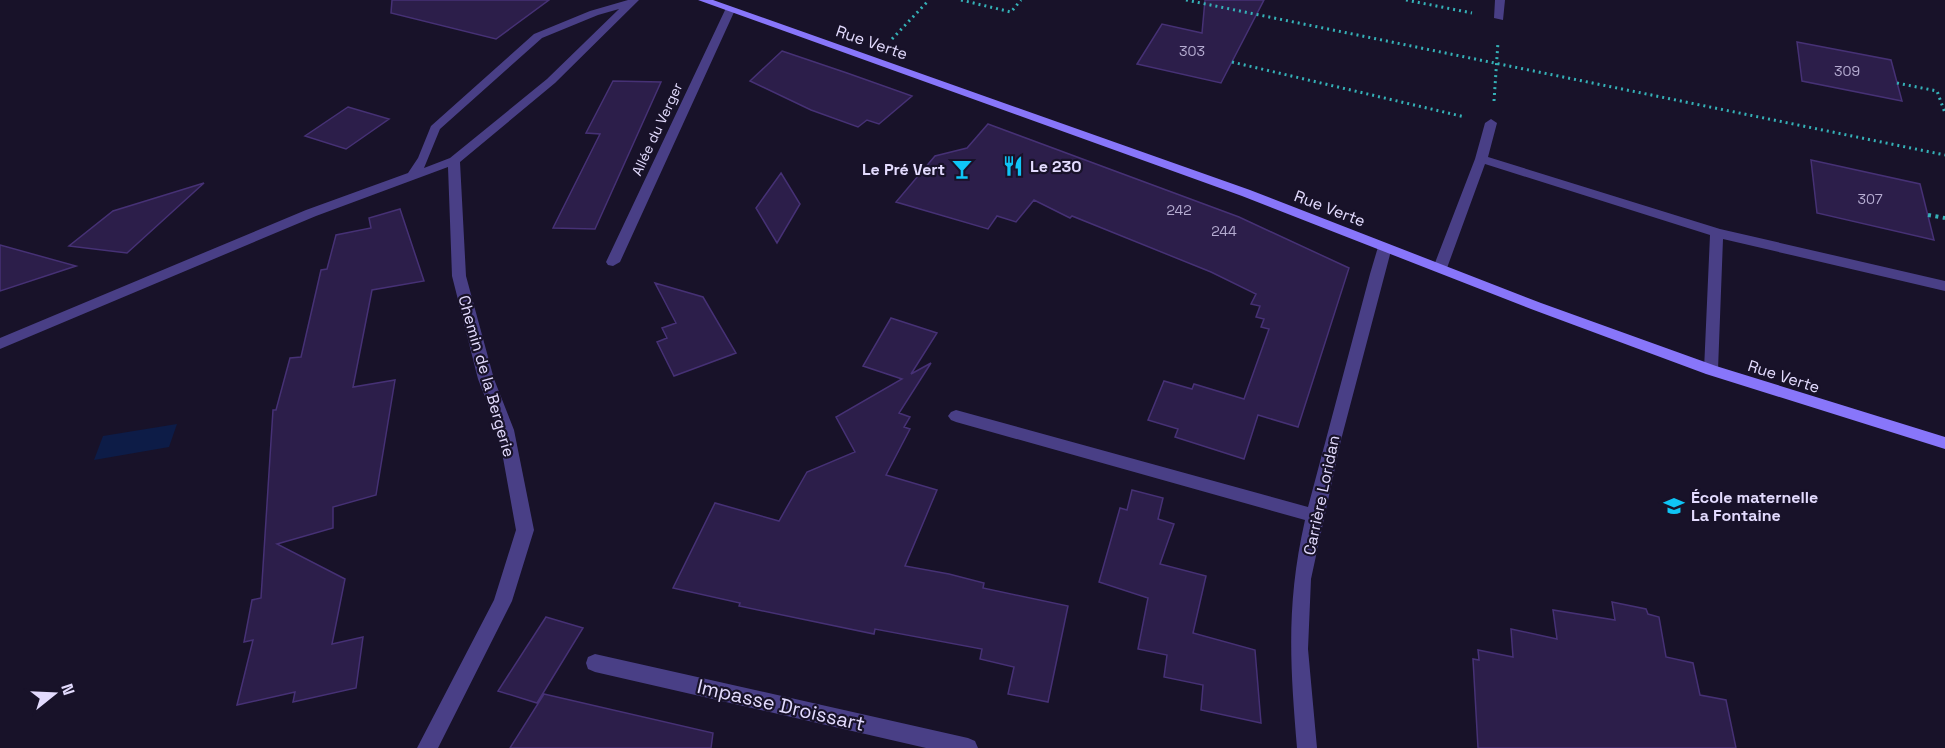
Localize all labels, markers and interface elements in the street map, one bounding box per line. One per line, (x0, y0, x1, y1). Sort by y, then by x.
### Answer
street label: Rue Verte (833, 20, 911, 65)
house number: 303 (1179, 42, 1205, 60)
house number: 309 (1834, 62, 1860, 80)
street label: Allée du Verger (628, 79, 686, 179)
restaurant icon: Le 230 (1001, 154, 1025, 178)
place label: Le 230 (1030, 156, 1082, 177)
bar icon: Le Pré Vert (950, 157, 974, 181)
place label: Le Pré Vert (862, 159, 945, 180)
street label: Rue Verte (1291, 185, 1368, 232)
house number: 307 (1857, 190, 1883, 208)
house number: 242 (1166, 201, 1192, 219)
house number: 244 (1211, 222, 1237, 240)
street label: Chemin de la Bergerie (453, 293, 520, 459)
street label: Rue Verte (1745, 355, 1823, 398)
street label: Carrière Loridan (1299, 433, 1344, 557)
place label: École maternelle La Fontaine (1691, 487, 1818, 526)
school or university icon: École maternelle La Fontaine (1662, 494, 1686, 518)
north arrow (24, 664, 84, 724)
street label: Impasse Droissart (695, 673, 867, 737)
text: N (56, 681, 79, 698)

